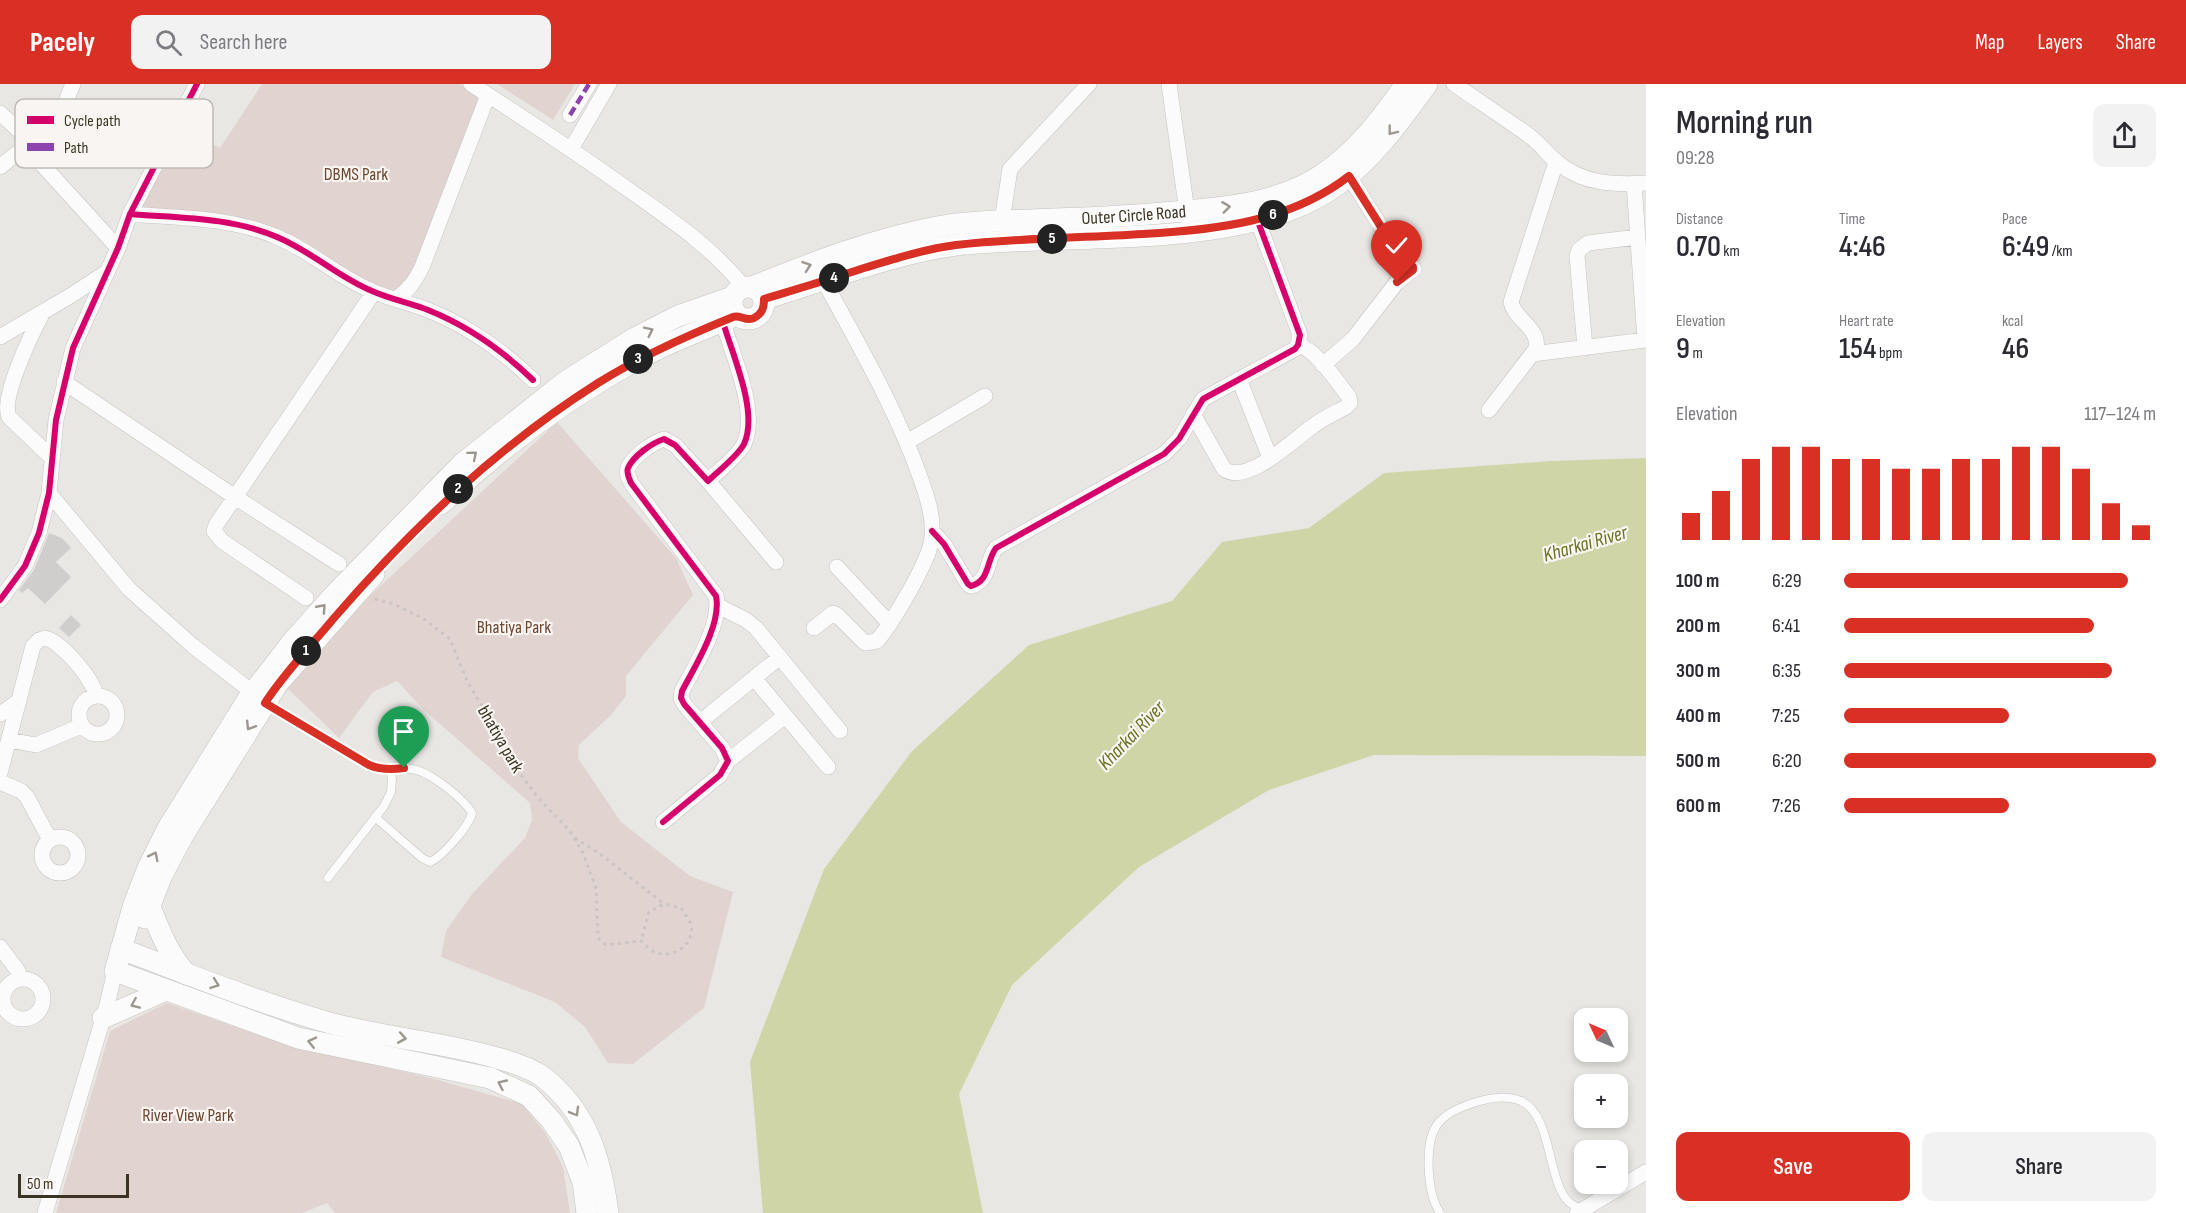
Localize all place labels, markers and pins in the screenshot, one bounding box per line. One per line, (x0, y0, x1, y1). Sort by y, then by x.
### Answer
pin: 6 (1258, 200, 1288, 230)
pin (1371, 220, 1422, 282)
pin: 5 (1037, 224, 1067, 254)
pin: 4 (819, 263, 849, 293)
pin: 3 (623, 344, 653, 374)
pin: 2 (443, 474, 473, 504)
pin: 1 (291, 636, 321, 666)
pin (378, 706, 429, 768)

